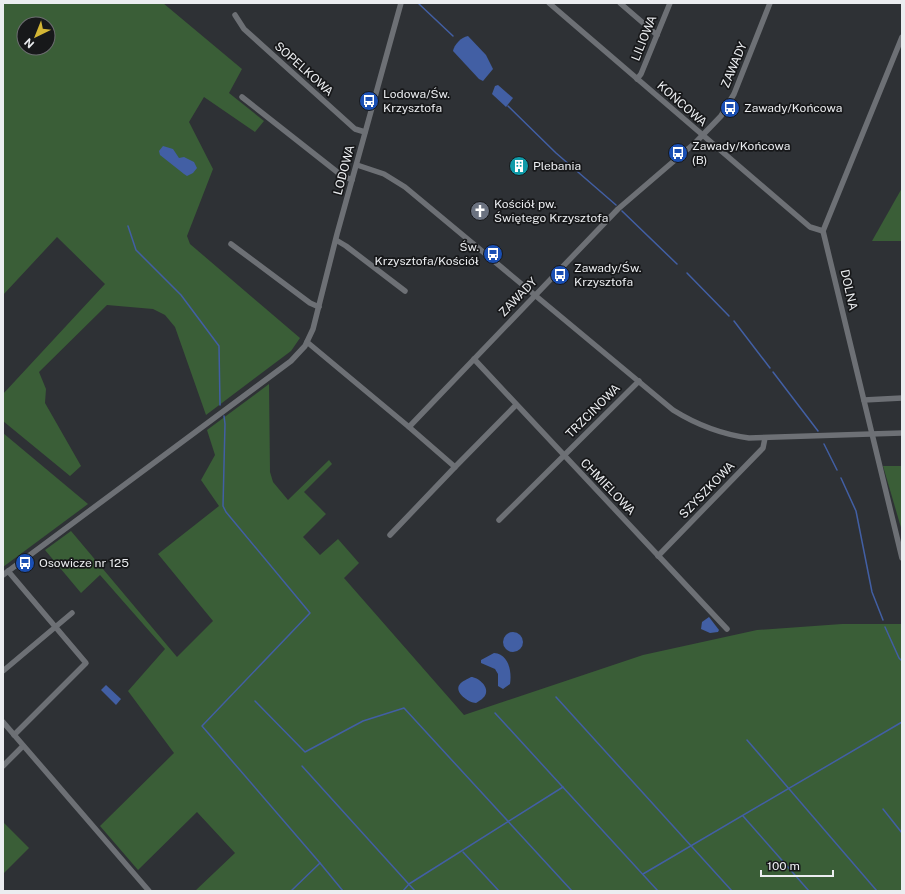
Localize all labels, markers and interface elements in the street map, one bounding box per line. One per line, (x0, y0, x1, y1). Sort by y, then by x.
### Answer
street label: LILIOWA (629, 13, 660, 63)
north arrow (16, 16, 56, 56)
text: N (22, 36, 36, 51)
street label: SOPELKOWA (272, 39, 337, 99)
street label: ZAWADY (718, 39, 750, 90)
street label: KOŃCOWA (654, 79, 710, 130)
place label: Lodowa/Św. Krzysztofa (383, 87, 450, 115)
bus stop icon: Lodowa/Św. Krzysztofa (358, 90, 380, 112)
bus stop icon: Zawady/Końcowa (719, 97, 741, 119)
place label: Zawady/Końcowa (744, 101, 842, 115)
place label: Zawady/Końcowa (B) (692, 139, 790, 167)
bus stop icon: Zawady/Końcowa (B) (667, 142, 689, 164)
street label: LODOWA (331, 143, 357, 196)
building icon: Plebania (508, 155, 530, 177)
place label: Plebania (533, 159, 581, 173)
place label: Kościół pw. Świętego Krzysztofa (494, 197, 608, 225)
church icon: Kościół pw. Świętego Krzysztofa (469, 200, 491, 222)
place label: Św. Krzysztofa/Kościół (374, 240, 479, 268)
bus stop icon: Św. Krzysztofa/Kościół (482, 243, 504, 265)
place label: Zawady/Św. Krzysztofa (574, 261, 641, 289)
bus stop icon: Zawady/Św. Krzysztofa (549, 264, 571, 286)
street label: DOLNA (837, 268, 861, 312)
street label: ZAWADY (496, 274, 540, 319)
street label: TRZCINOWA (563, 381, 623, 441)
street label: CHMIELOWA (578, 456, 639, 518)
street label: SZYSZKOWA (676, 458, 738, 521)
bus stop icon: Osowicze nr 125 (14, 552, 36, 574)
place label: Osowicze nr 125 (39, 556, 129, 570)
scale bar (761, 852, 833, 878)
text: 100 m (767, 859, 800, 873)

